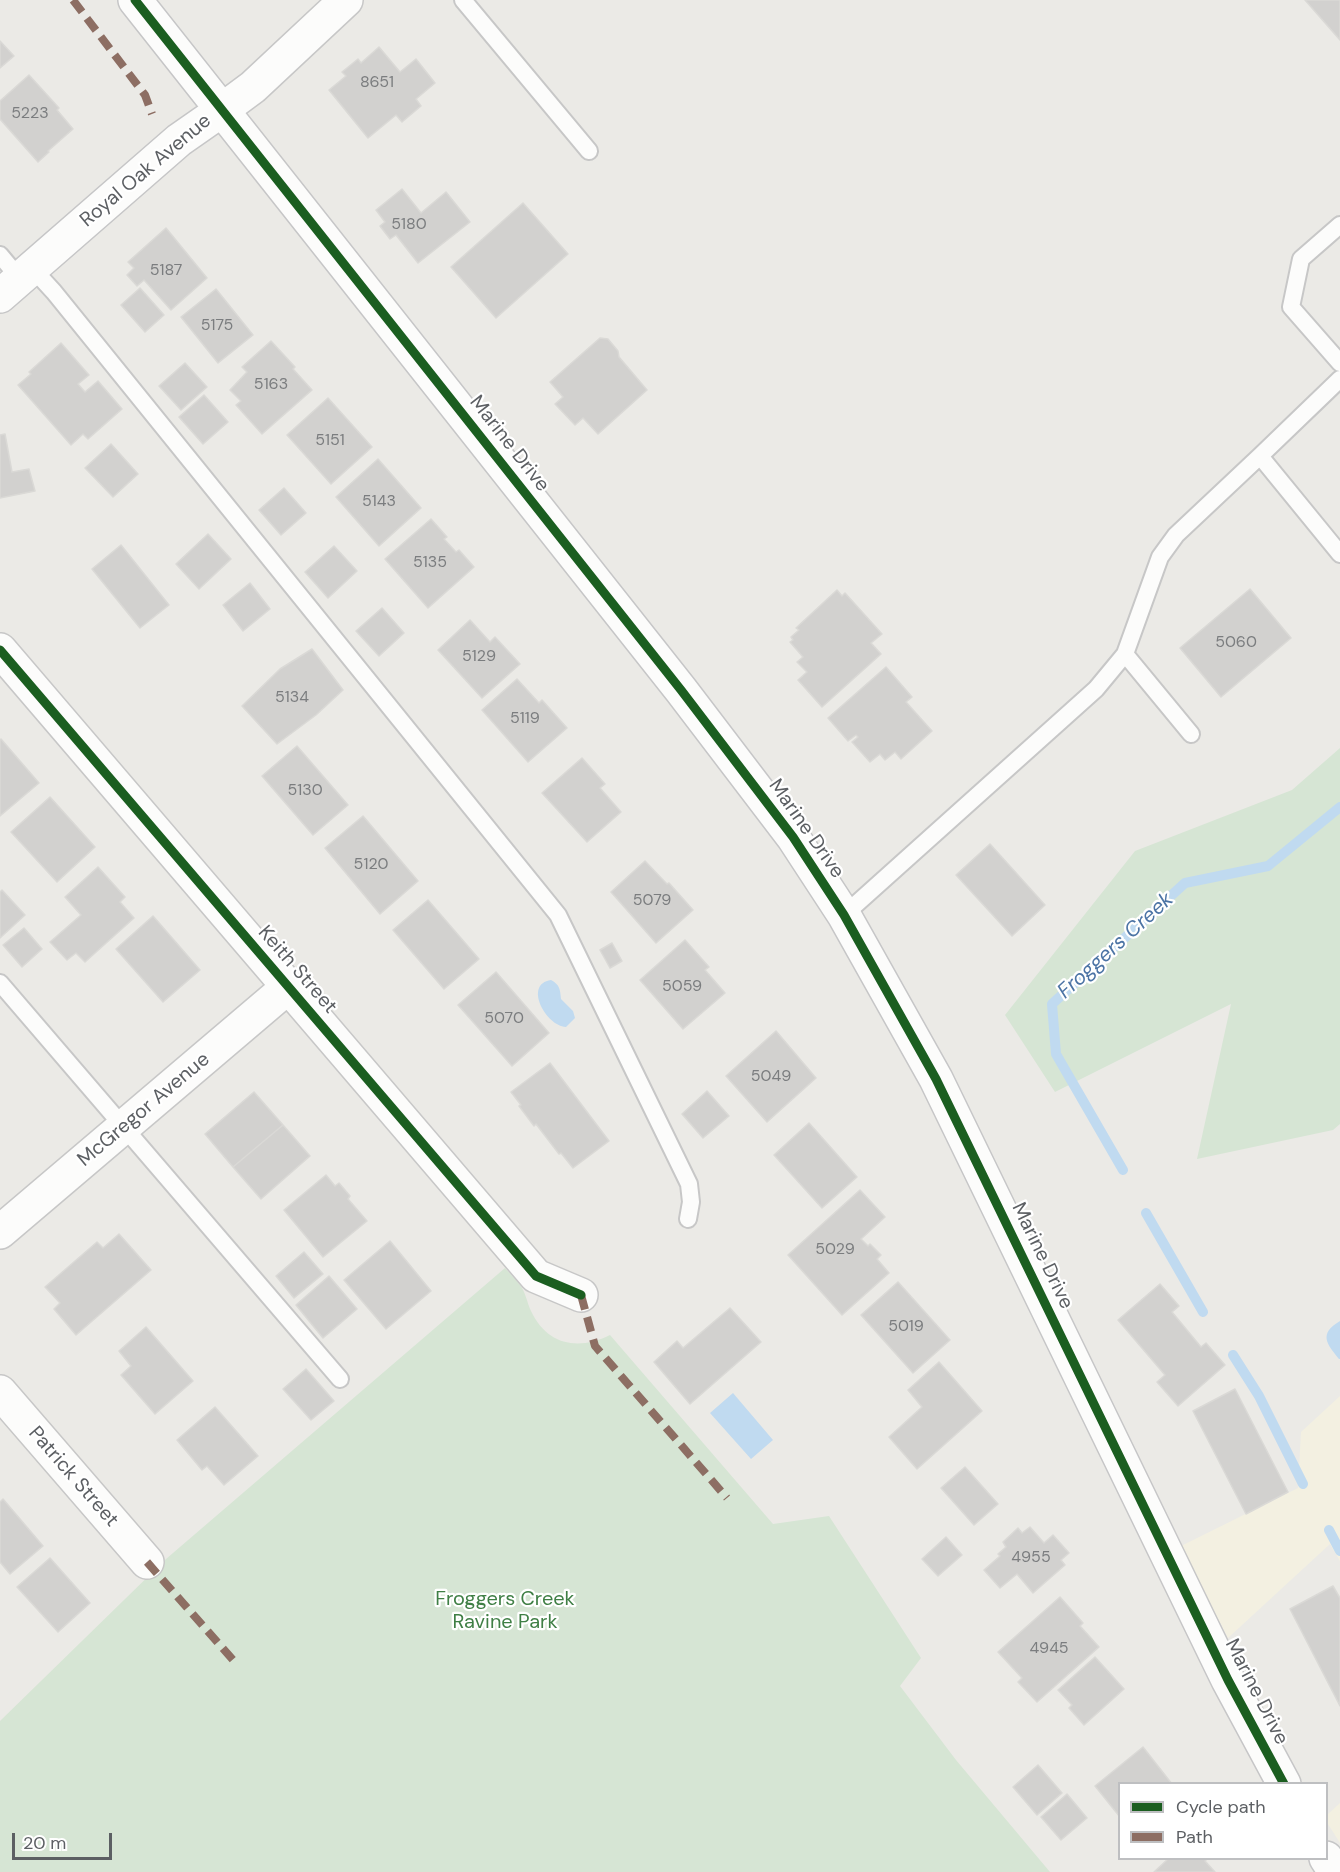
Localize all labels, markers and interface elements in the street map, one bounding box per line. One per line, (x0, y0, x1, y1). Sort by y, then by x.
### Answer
house number: 8651 (360, 73, 394, 93)
house number: 5223 (11, 104, 49, 124)
street label: Royal Oak Avenue (76, 109, 216, 233)
house number: 5180 (391, 215, 427, 235)
house number: 5187 (150, 261, 182, 281)
house number: 5175 (201, 316, 233, 336)
house number: 5163 (254, 375, 288, 395)
street label: Marine Drive (464, 391, 554, 497)
house number: 5151 (315, 431, 345, 451)
house number: 5143 (362, 492, 396, 512)
house number: 5135 (413, 553, 447, 573)
house number: 5060 (1215, 633, 1257, 653)
house number: 5129 (462, 647, 496, 667)
house number: 5134 (275, 688, 309, 708)
house number: 5119 (510, 709, 540, 729)
street label: Marine Drive (763, 775, 849, 883)
house number: 5130 (287, 781, 323, 801)
house number: 5120 (354, 855, 388, 875)
water label: Froggers Creek (1053, 887, 1179, 1005)
house number: 5079 (633, 891, 671, 911)
street label: Keith Street (252, 921, 342, 1019)
house number: 5059 (662, 977, 702, 997)
house number: 5070 (484, 1009, 524, 1029)
street label: McGregor Avenue (73, 1048, 215, 1172)
house number: 5049 (751, 1067, 791, 1087)
street label: Marine Drive (1006, 1199, 1078, 1313)
house number: 5029 (815, 1240, 855, 1260)
house number: 5019 (888, 1317, 924, 1337)
street label: Patrick Street (23, 1422, 123, 1532)
house number: 4955 (1011, 1548, 1051, 1568)
park label: Froggers Creek Ravine Park (435, 1588, 575, 1635)
street label: Marine Drive (1219, 1635, 1293, 1749)
house number: 4945 (1029, 1639, 1069, 1659)
legend (1118, 1782, 1328, 1860)
text: Cycle path (1176, 1795, 1266, 1819)
scale bar (15, 1821, 116, 1859)
text: Path (1176, 1825, 1213, 1849)
text: 20 m (23, 1831, 66, 1855)

